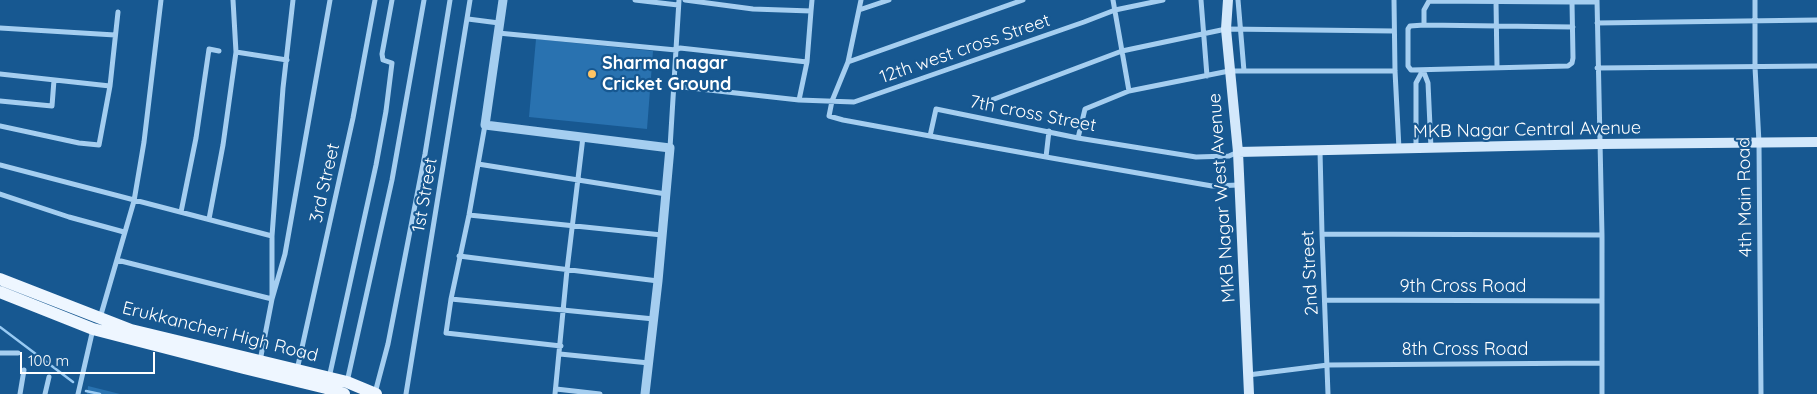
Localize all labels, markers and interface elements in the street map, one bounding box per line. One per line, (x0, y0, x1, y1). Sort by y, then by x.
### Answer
street label: 12th west cross Street (877, 10, 1053, 88)
place label: Sharma nagar Cricket Ground (602, 53, 731, 96)
marker: Sharma nagar Cricket Ground (586, 68, 598, 80)
street label: 7th cross Street (968, 91, 1098, 137)
street label: MKB Nagar West Avenue (1204, 93, 1240, 303)
street label: MKB Nagar Central Avenue (1413, 117, 1641, 143)
street label: 4th Main Road (1733, 137, 1757, 257)
street label: 3rd Street (305, 141, 345, 225)
street label: 1st Street (408, 156, 442, 234)
street label: 2nd Street (1297, 230, 1323, 316)
street label: 9th Cross Road (1400, 276, 1526, 298)
street label: Erukkancheri High Road (120, 297, 320, 367)
street label: 8th Cross Road (1402, 339, 1528, 361)
scale bar (22, 342, 158, 374)
text: 100 m (28, 351, 69, 370)

